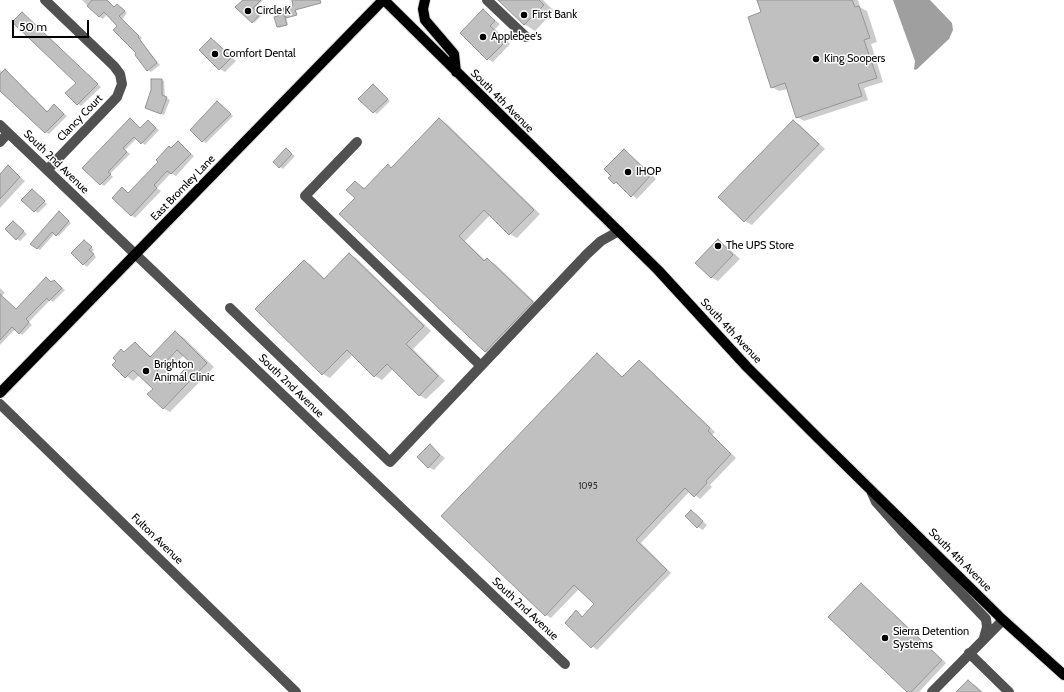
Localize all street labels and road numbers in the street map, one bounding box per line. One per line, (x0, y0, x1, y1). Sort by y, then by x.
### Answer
street label: South 4th Avenue (468, 67, 536, 135)
street label: Clancy Court (55, 92, 105, 144)
street label: South 2nd Avenue (21, 127, 91, 197)
street label: East Bromley Lane (148, 152, 218, 224)
street label: South 4th Avenue (698, 296, 764, 366)
street label: South 2nd Avenue (256, 351, 326, 421)
street label: Fulton Avenue (128, 511, 186, 567)
street label: South 4th Avenue (926, 526, 994, 594)
street label: South 2nd Avenue (489, 575, 561, 643)

